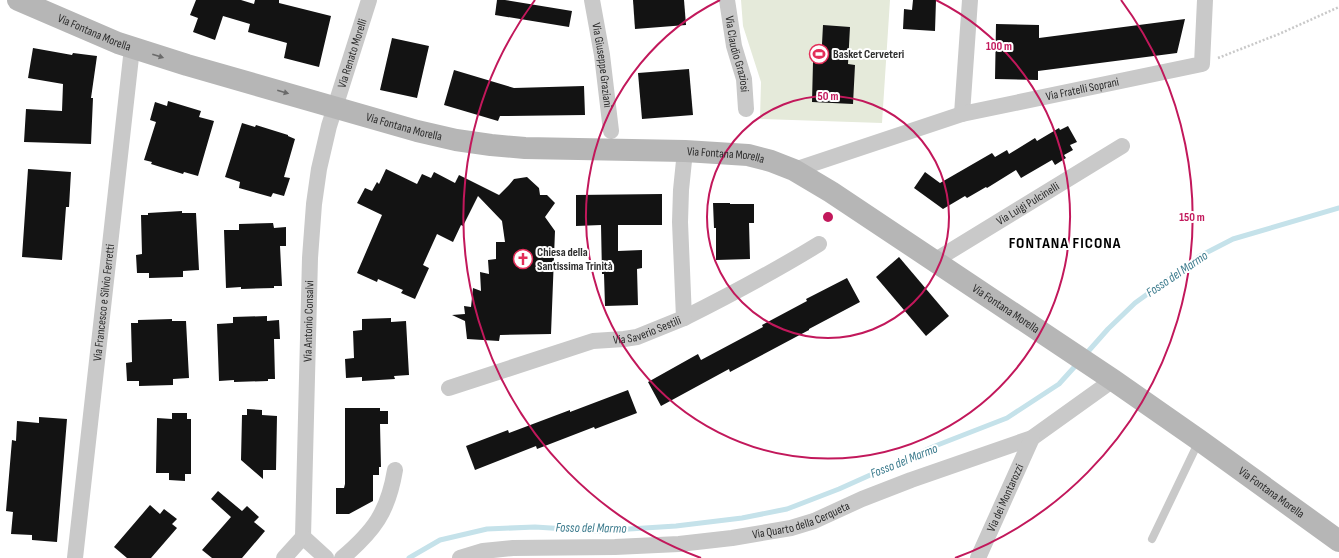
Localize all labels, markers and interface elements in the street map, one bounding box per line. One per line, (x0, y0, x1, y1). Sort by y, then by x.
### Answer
street label: Via Fontana Morella (55, 10, 133, 54)
street label: Via Claudio Graziosi (722, 15, 752, 92)
street label: Via Renato Morelli (334, 17, 370, 90)
street label: Via Giuseppe Graziani (589, 21, 616, 108)
text: 100 m (986, 39, 1012, 54)
sports icon: Basket Cerveteri (808, 43, 830, 65)
place label: Basket Cerveteri (833, 47, 904, 62)
one-way arrow (153, 54, 165, 60)
street label: Via Fratelli Soprani (1044, 74, 1120, 104)
one-way arrow (278, 89, 290, 95)
text: 50 m (818, 89, 838, 104)
street label: Via Fontana Morella (364, 109, 444, 144)
street label: Via Fontana Morella (686, 144, 767, 167)
street label: Via Luigi Pulcinelli (994, 179, 1062, 229)
centre of rings (821, 210, 835, 224)
text: 150 m (1179, 210, 1205, 225)
district label: FONTANA FICONA (1009, 234, 1121, 253)
street label: Via Francesco e Silvio Ferretti (90, 243, 118, 362)
place label: Chiesa della Santissima Trinità (537, 245, 613, 274)
water label: Fosso del Marmo (1143, 247, 1212, 300)
church icon: Chiesa della Santissima Trinità (512, 248, 534, 270)
street label: Via Antonio Consalvi (300, 280, 317, 362)
street label: Via Fontana Morella (969, 281, 1043, 337)
street label: Via Saverio Sestili (613, 313, 683, 347)
water label: Fosso del Marmo (868, 440, 941, 482)
street label: Via dei Montarozzi (983, 462, 1027, 534)
street label: Via Fontana Morella (1236, 463, 1308, 521)
street label: Via Quarto della Cerqueta (751, 498, 852, 542)
water label: Fosso del Marmo (555, 519, 627, 537)

